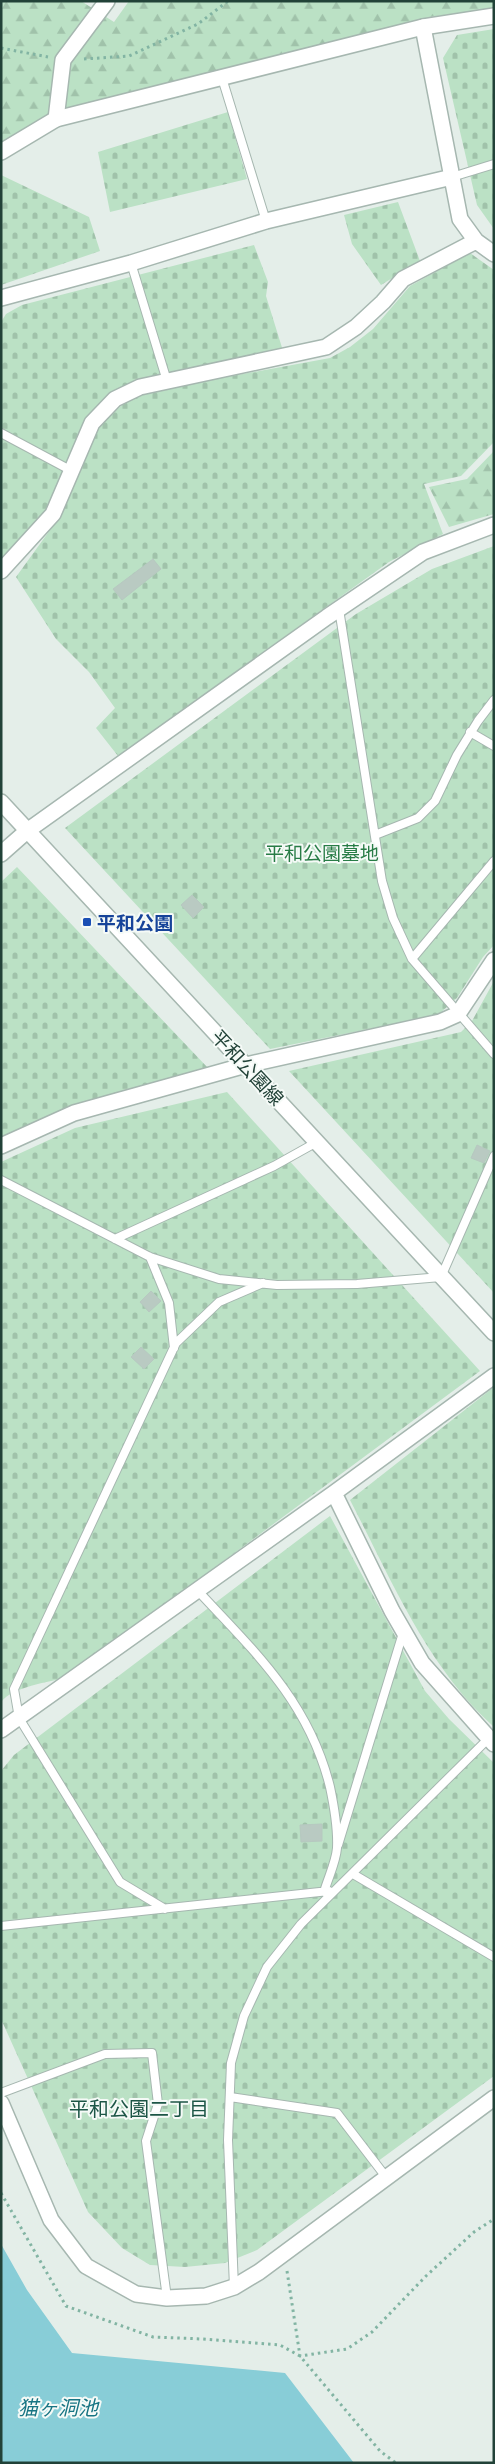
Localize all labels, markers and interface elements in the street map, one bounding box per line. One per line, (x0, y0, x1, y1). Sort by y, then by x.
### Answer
park label: 平和公園墓地 (265, 838, 379, 867)
place label: 平和公園 (97, 908, 173, 937)
marker: 平和公園 (81, 916, 93, 928)
street label: 平和公園線 (205, 1022, 291, 1112)
district label: 平和公園二丁目 (69, 2093, 209, 2124)
water label: 猫ヶ洞池 (18, 2392, 100, 2423)

